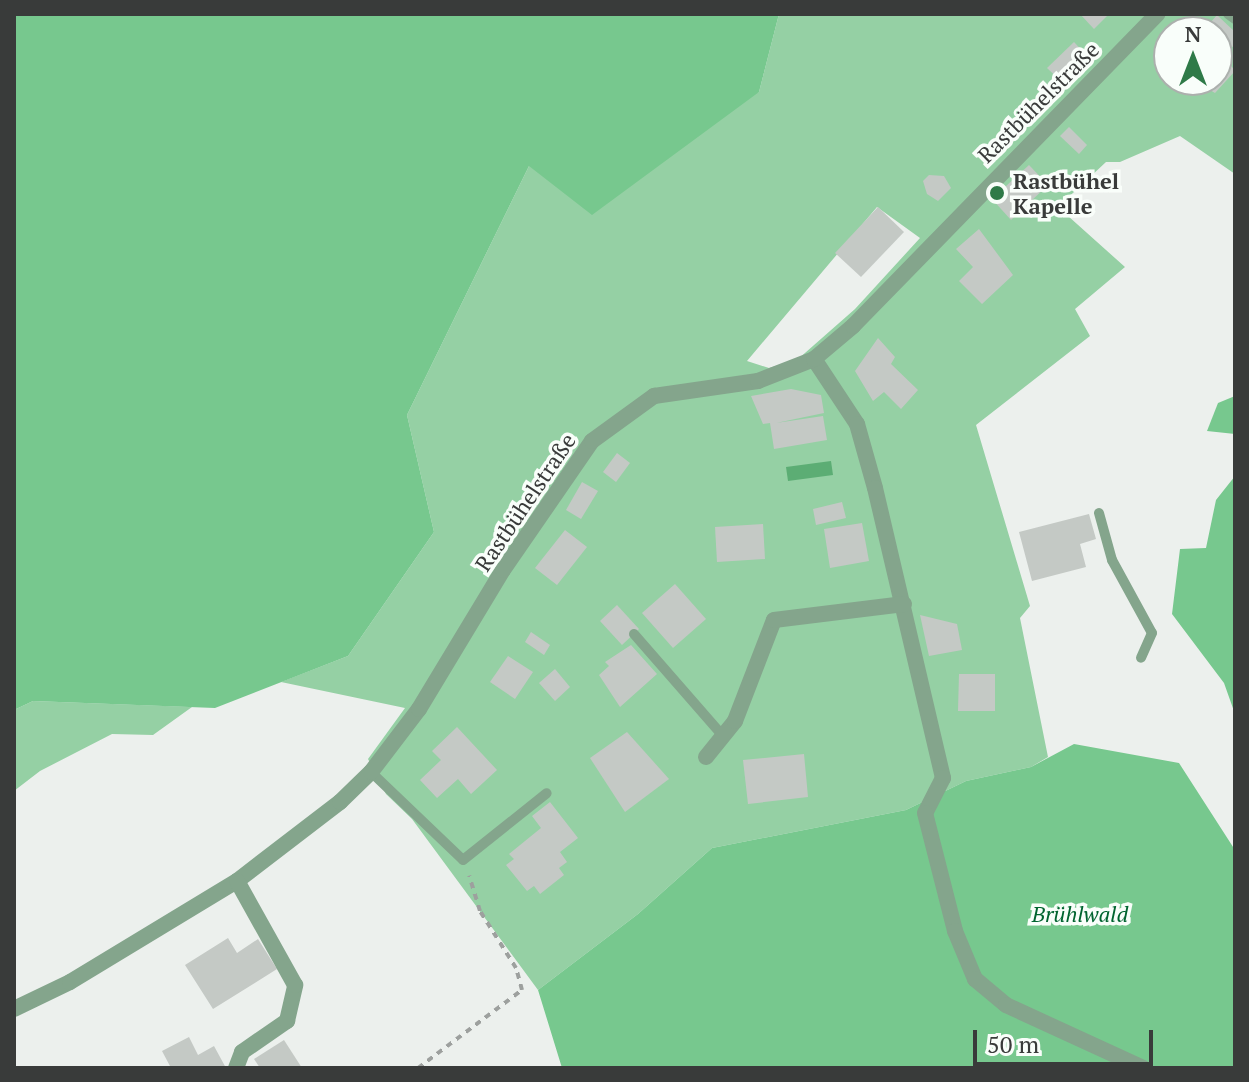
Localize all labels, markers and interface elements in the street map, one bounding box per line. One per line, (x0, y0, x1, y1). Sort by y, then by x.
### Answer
north arrow (1153, 16, 1233, 96)
text: N (1185, 19, 1201, 48)
street label: Rastbühelstraße (972, 36, 1104, 168)
place label: Rastbühel Kapelle (1013, 167, 1119, 218)
marker: Rastbühel Kapelle (988, 184, 1006, 202)
street label: Rastbühelstraße (469, 428, 581, 576)
park label: Brühlwald (1032, 901, 1128, 927)
scale bar (977, 1014, 1157, 1064)
text: 50 m (987, 1028, 1039, 1060)

